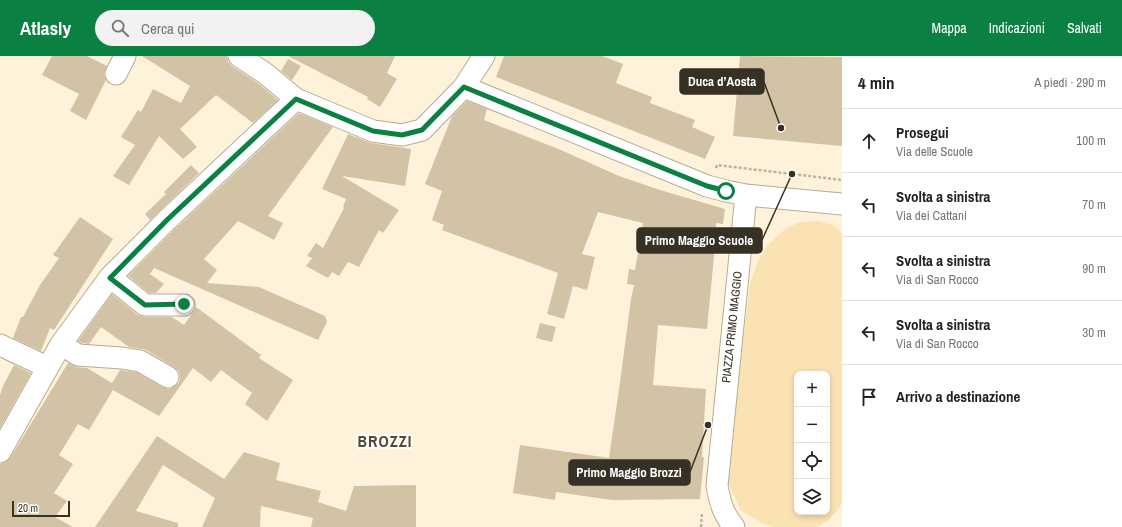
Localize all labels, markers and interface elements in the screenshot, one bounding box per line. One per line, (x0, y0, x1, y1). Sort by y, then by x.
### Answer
search box (95, 10, 375, 46)
text: Atlasly (20, 15, 71, 41)
icon: search (109, 17, 131, 39)
text: Cerca qui (141, 18, 194, 39)
text: Mappa (932, 19, 967, 37)
text: Indicazioni (989, 19, 1045, 37)
text: Salvati (1067, 19, 1102, 37)
callout: Duca d’Aosta (680, 69, 764, 94)
text: 4 min (858, 71, 894, 94)
text: Duca d’Aosta (688, 73, 756, 90)
text: A piedi · 290 m (1034, 74, 1106, 91)
text: Prosegui (896, 122, 949, 143)
icon: ahead (858, 130, 880, 152)
text: 100 m (1076, 132, 1106, 149)
text: Via delle Scuole (896, 143, 973, 160)
route start (717, 182, 735, 200)
text: Svolta a sinistra (896, 186, 990, 207)
icon: left (858, 194, 880, 216)
text: 70 m (1082, 196, 1106, 213)
text: Via dei Cattani (896, 207, 967, 224)
callout: Primo Maggio Scuole (637, 228, 762, 253)
text: Primo Maggio Scuole (645, 232, 753, 249)
text: Svolta a sinistra (896, 250, 990, 271)
icon: left (858, 258, 880, 280)
text: 90 m (1082, 260, 1106, 277)
street label: PIAZZA PRIMO MAGGIO (718, 270, 746, 384)
text: Via di San Rocco (896, 271, 979, 288)
route end (175, 295, 193, 313)
text: Svolta a sinistra (896, 314, 990, 335)
icon: left (858, 322, 880, 344)
text: 30 m (1082, 324, 1106, 341)
text: Via di San Rocco (896, 335, 979, 352)
map controls (794, 371, 830, 515)
button: + (794, 371, 830, 407)
icon: arrive (858, 386, 880, 408)
text: Arrivo a destinazione (896, 386, 1020, 407)
button: − (794, 407, 830, 443)
district label: BROZZI (358, 430, 412, 452)
button: locate (794, 443, 830, 479)
callout: Primo Maggio Brozzi (569, 460, 690, 485)
text: Primo Maggio Brozzi (576, 464, 682, 481)
button: layers (794, 479, 830, 515)
scale bar (12, 499, 70, 518)
text: 20 m (18, 501, 38, 515)

